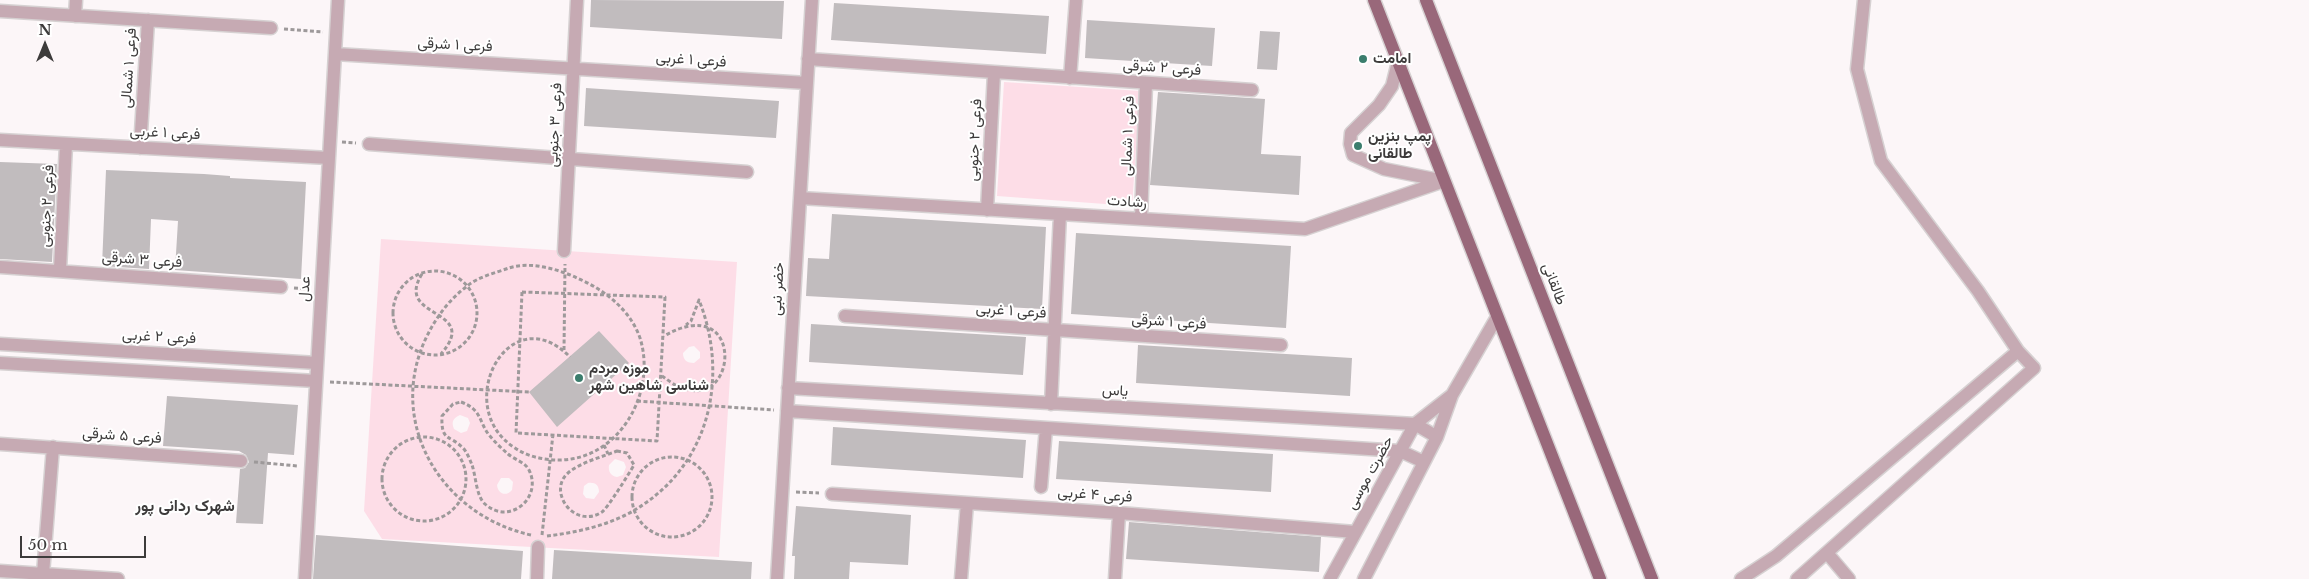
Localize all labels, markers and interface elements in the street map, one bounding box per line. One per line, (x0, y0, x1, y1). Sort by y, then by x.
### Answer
north arrow (20, 20, 70, 70)
text: N (38, 21, 52, 39)
street label: فرعی ۱ شمالی (117, 27, 141, 109)
street label: فرعی ۱ شرقی (417, 34, 493, 56)
street label: فرعی ۱ غربی (655, 49, 727, 71)
place label: امامت (1373, 50, 1411, 68)
marker: امامت (1357, 53, 1369, 65)
street label: فرعی ۲ شرقی (1122, 56, 1202, 80)
street label: فرعی ۳ جنوبی (544, 82, 566, 168)
street label: فرعی ۱ شمالی (1118, 96, 1138, 176)
street label: فرعی ۲ جنوبی (964, 98, 986, 182)
street label: فرعی ۱ غربی (129, 122, 201, 144)
place label: پمپ بنزین طالقانی (1368, 128, 1431, 163)
marker: پمپ بنزین طالقانی (1352, 140, 1364, 152)
street label: فرعی ۲ جنوبی (36, 164, 58, 248)
street label: رشادت (1106, 192, 1148, 212)
street label: فرعی ۳ شرقی (101, 248, 183, 272)
street label: طالقانی (1538, 261, 1570, 307)
street label: خضر نبی (768, 262, 788, 316)
street label: عدل (295, 276, 315, 302)
street label: فرعی ۱ غربی (975, 300, 1047, 322)
street label: فرعی ۱ شرقی (1131, 310, 1207, 334)
street label: فرعی ۲ غربی (121, 326, 197, 348)
place label: موزه مردم شناسی شاهین شهر (589, 360, 709, 395)
marker: موزه مردم شناسی شاهین شهر (573, 372, 585, 384)
street label: یاس (1101, 381, 1129, 401)
street label: فرعی ۵ شرقی (82, 424, 162, 448)
street label: حضرت موسی (1342, 433, 1398, 513)
street label: فرعی ۴ غربی (1057, 483, 1133, 507)
district label: شهرک ردانی پور (135, 496, 235, 516)
scale bar (22, 526, 149, 558)
text: 50 m (28, 535, 68, 554)

